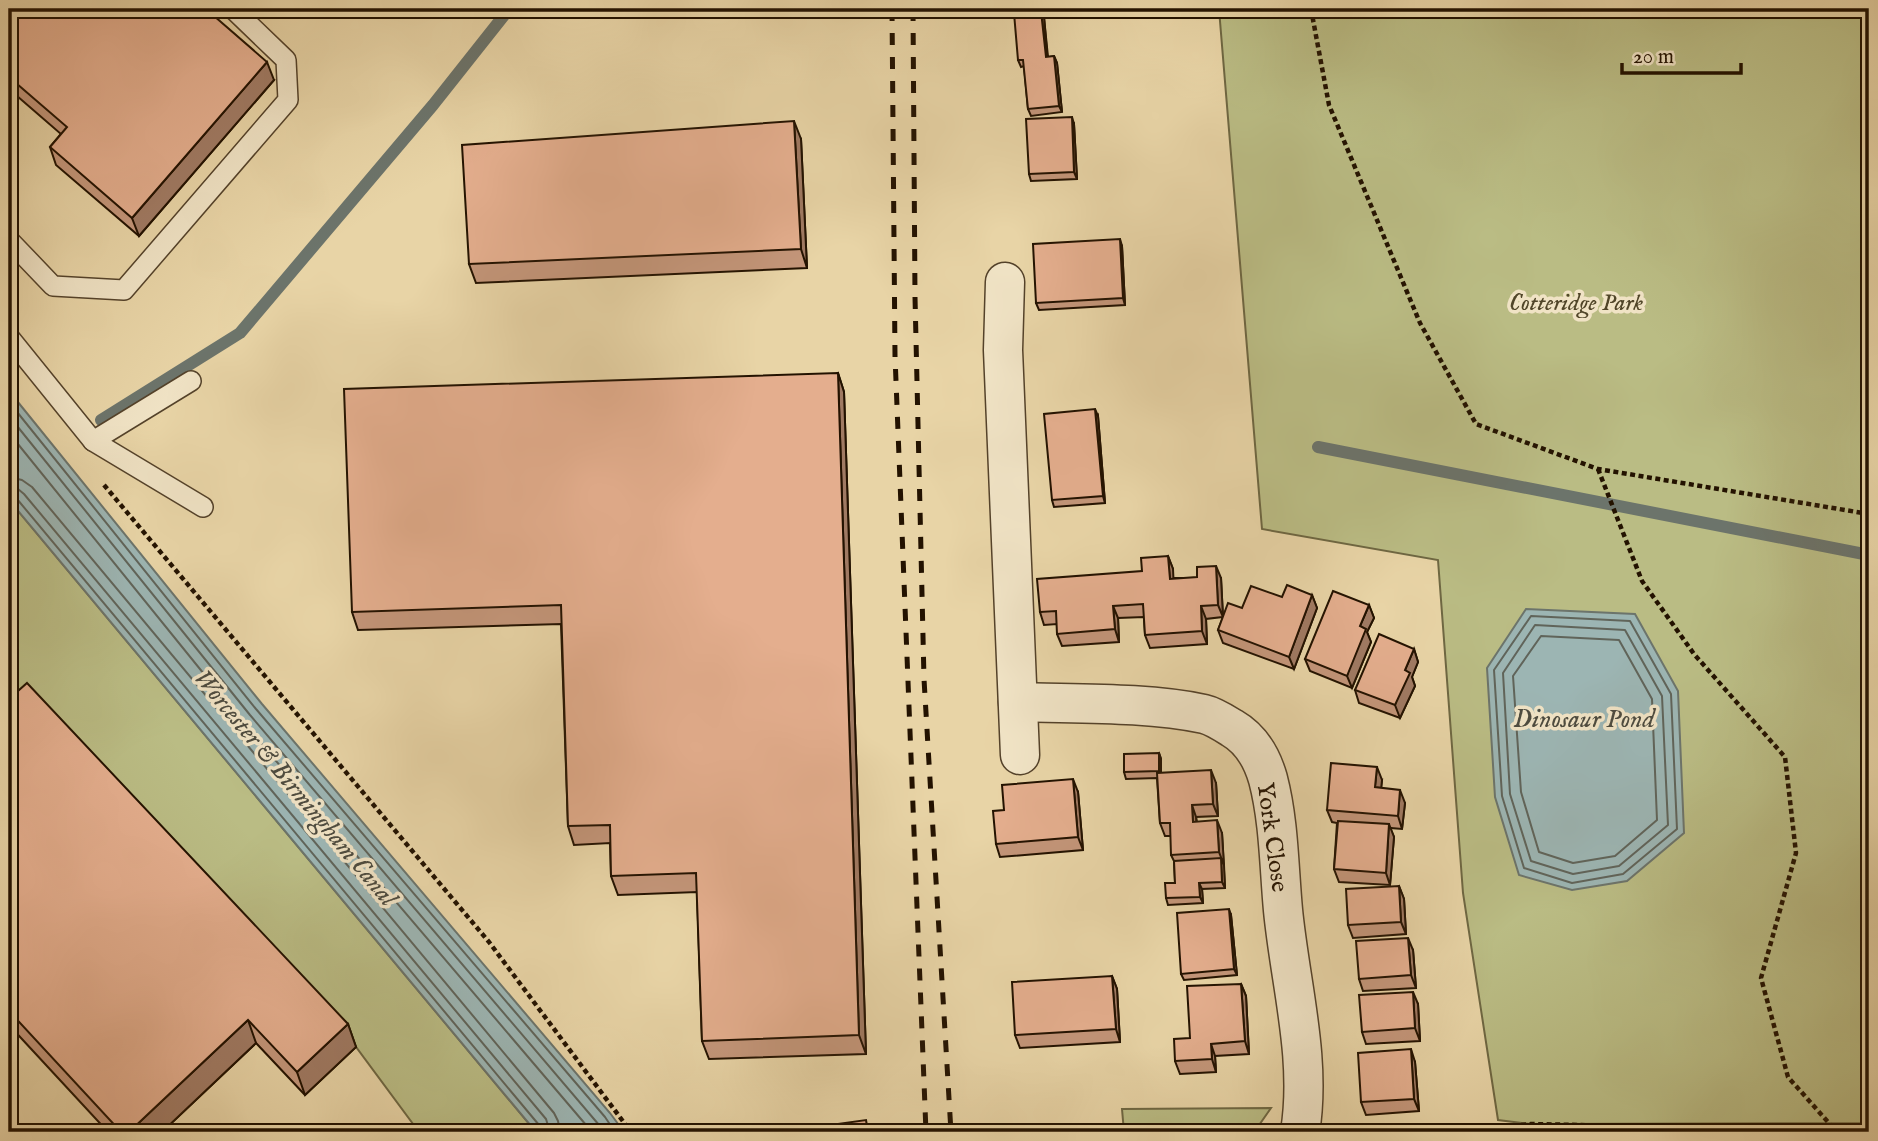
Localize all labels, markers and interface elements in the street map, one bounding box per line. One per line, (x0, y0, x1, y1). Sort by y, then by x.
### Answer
scale bar (1622, 32, 1742, 76)
text: 20 m (1633, 44, 1674, 71)
park label: Cotteridge Park (1509, 288, 1643, 319)
water label: Worcester & Birmingham Canal (185, 662, 405, 916)
water label: Dinosaur Pond (1513, 703, 1656, 736)
street label: York Close (1248, 780, 1295, 894)

